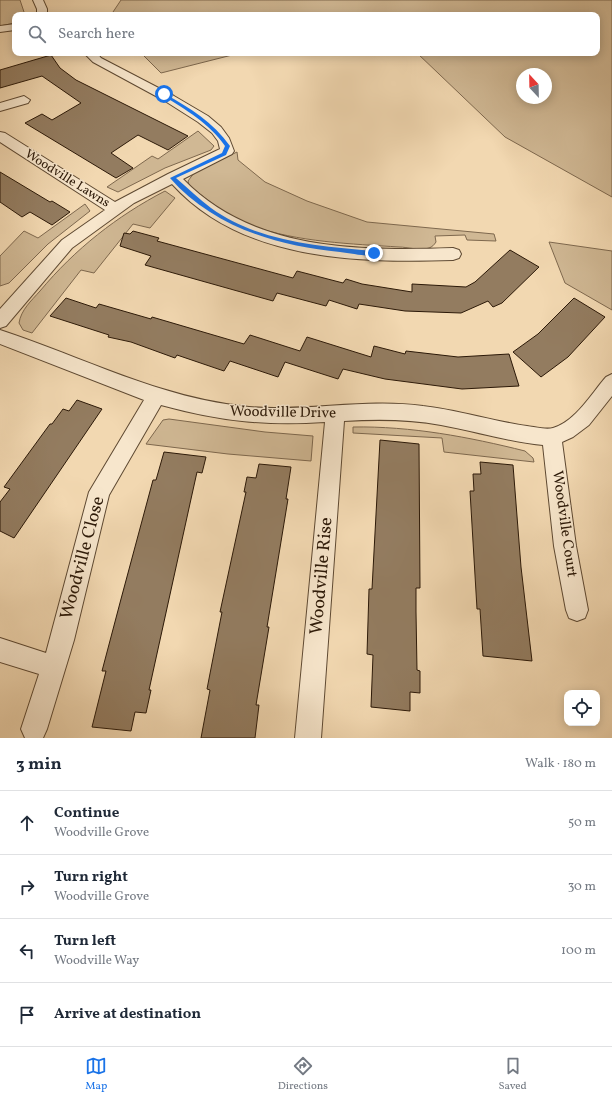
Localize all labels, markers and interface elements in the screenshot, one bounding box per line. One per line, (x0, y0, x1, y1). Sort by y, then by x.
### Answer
search box (12, 12, 600, 56)
icon: search (26, 23, 48, 45)
text: Search here (58, 24, 135, 45)
north arrow (516, 68, 552, 104)
route start (155, 85, 173, 103)
street label: Woodville Lawns (21, 146, 113, 213)
route end (365, 244, 383, 262)
street label: Woodville Drive (230, 402, 336, 424)
street label: Woodville Court (546, 469, 582, 579)
street label: Woodville Close (55, 494, 111, 622)
street label: Woodville Rise (304, 516, 340, 636)
map controls (564, 690, 600, 726)
button: locate (564, 690, 600, 726)
text: 3 min (16, 753, 62, 776)
text: Walk · 180 m (525, 755, 596, 773)
text: Continue (54, 803, 119, 824)
icon: ahead (16, 812, 38, 834)
text: 50 m (568, 814, 596, 832)
text: Woodville Grove (54, 824, 149, 842)
text: Turn right (54, 867, 128, 888)
icon: right (16, 876, 38, 898)
text: 30 m (568, 878, 596, 896)
text: Woodville Grove (54, 888, 149, 906)
text: Turn left (54, 931, 116, 952)
icon: left (16, 940, 38, 962)
text: 100 m (561, 942, 596, 960)
text: Woodville Way (54, 952, 139, 970)
icon: arrive (16, 1004, 38, 1026)
text: Arrive at destination (54, 1004, 201, 1025)
tab: Map (85, 1055, 107, 1094)
tab: Directions (278, 1055, 328, 1094)
tab: Saved (498, 1055, 527, 1094)

